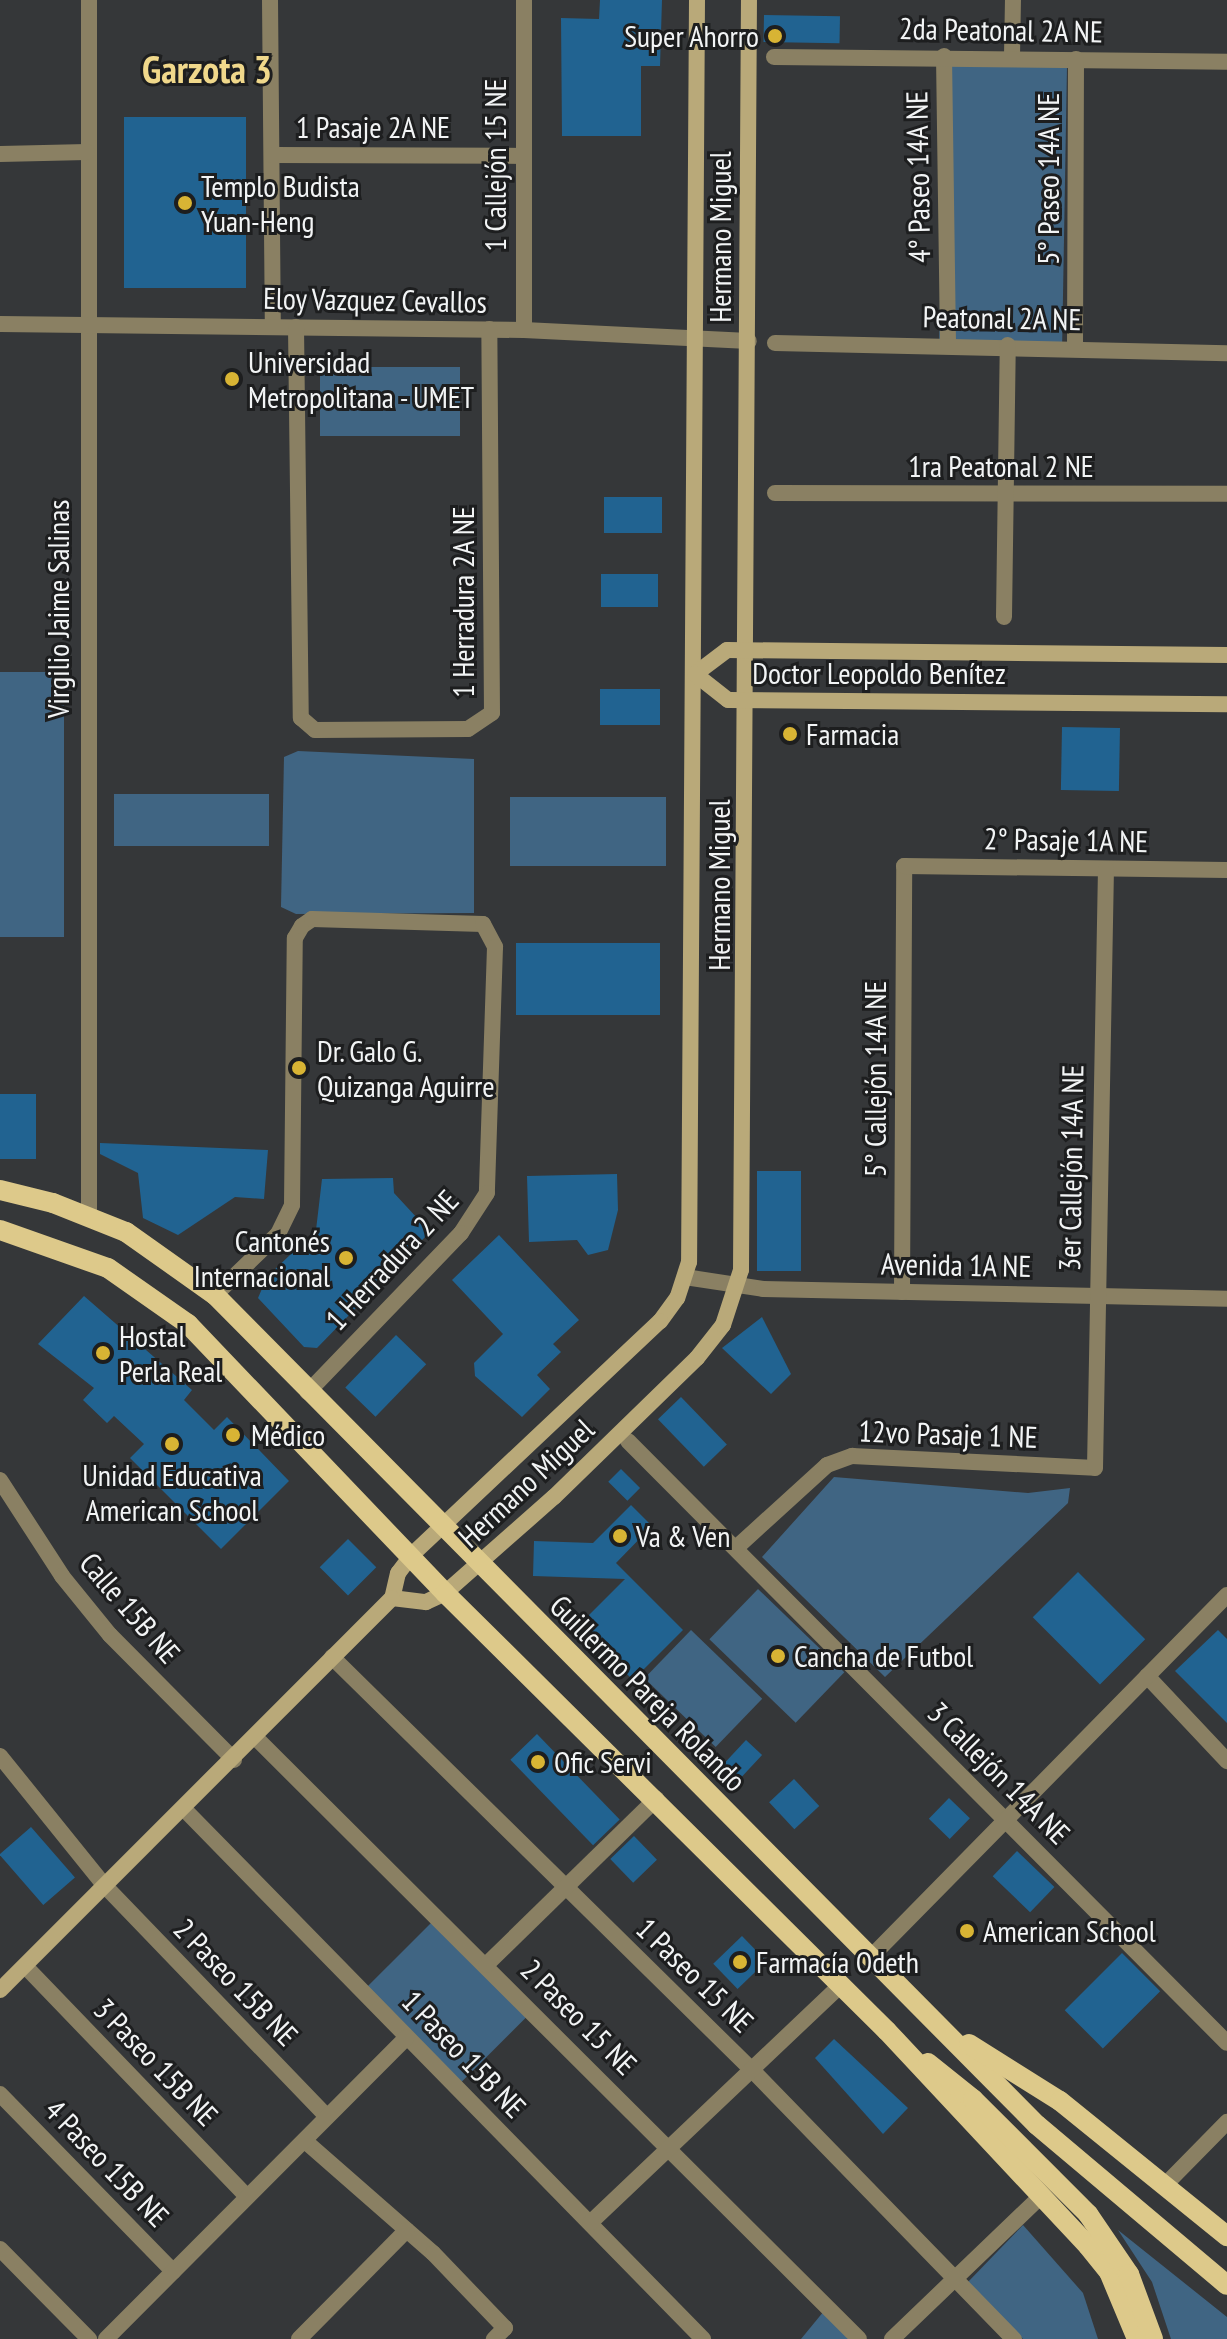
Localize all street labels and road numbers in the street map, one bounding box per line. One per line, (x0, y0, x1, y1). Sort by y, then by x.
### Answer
street label: 2da Peatonal 2A NE (898, 10, 1104, 50)
street label: 1 Callejón 15 NE (477, 79, 513, 251)
street label: 4° Paseo 14A NE (898, 90, 938, 264)
street label: 5° Paseo 14A NE (1030, 92, 1066, 266)
street label: 1 Pasaje 2A NE (296, 109, 450, 145)
street label: Hermano Miguel (702, 151, 738, 323)
street label: Eloy Vazquez Cevallos (262, 280, 488, 320)
street label: Peatonal 2A NE (922, 299, 1082, 337)
street label: 1ra Peatonal 2 NE (908, 448, 1094, 484)
street label: Virgilio Jaime Salinas (40, 500, 76, 718)
street label: 1 Herradura 2A NE (445, 506, 481, 698)
street label: Doctor Leopoldo Benítez (752, 655, 1006, 691)
street label: Hermano Miguel (701, 799, 737, 971)
street label: 2° Pasaje 1A NE (983, 821, 1149, 859)
street label: 5° Callejón 14A NE (857, 980, 893, 1178)
street label: 3er Callejón 14A NE (1051, 1064, 1091, 1272)
street label: 1 Herradura 2 NE (318, 1183, 466, 1337)
street label: Avenida 1A NE (880, 1246, 1032, 1284)
street label: Hermano Miguel (451, 1411, 601, 1555)
street label: 12vo Pasaje 1 NE (858, 1413, 1038, 1455)
street label: Calle 15B NE (72, 1545, 188, 1671)
street label: Guillermo Pareja Rolando (543, 1588, 753, 1798)
street label: 3 Callejón 14A NE (920, 1694, 1078, 1852)
street label: 1 Paseo 15 NE (629, 1910, 761, 2040)
street label: 2 Paseo 15B NE (167, 1911, 305, 2053)
street label: 2 Paseo 15 NE (514, 1952, 644, 2082)
street label: 1 Paseo 15B NE (395, 1983, 533, 2125)
street label: 3 Paseo 15B NE (87, 1991, 225, 2133)
street label: 4 Paseo 15B NE (38, 2092, 176, 2234)

